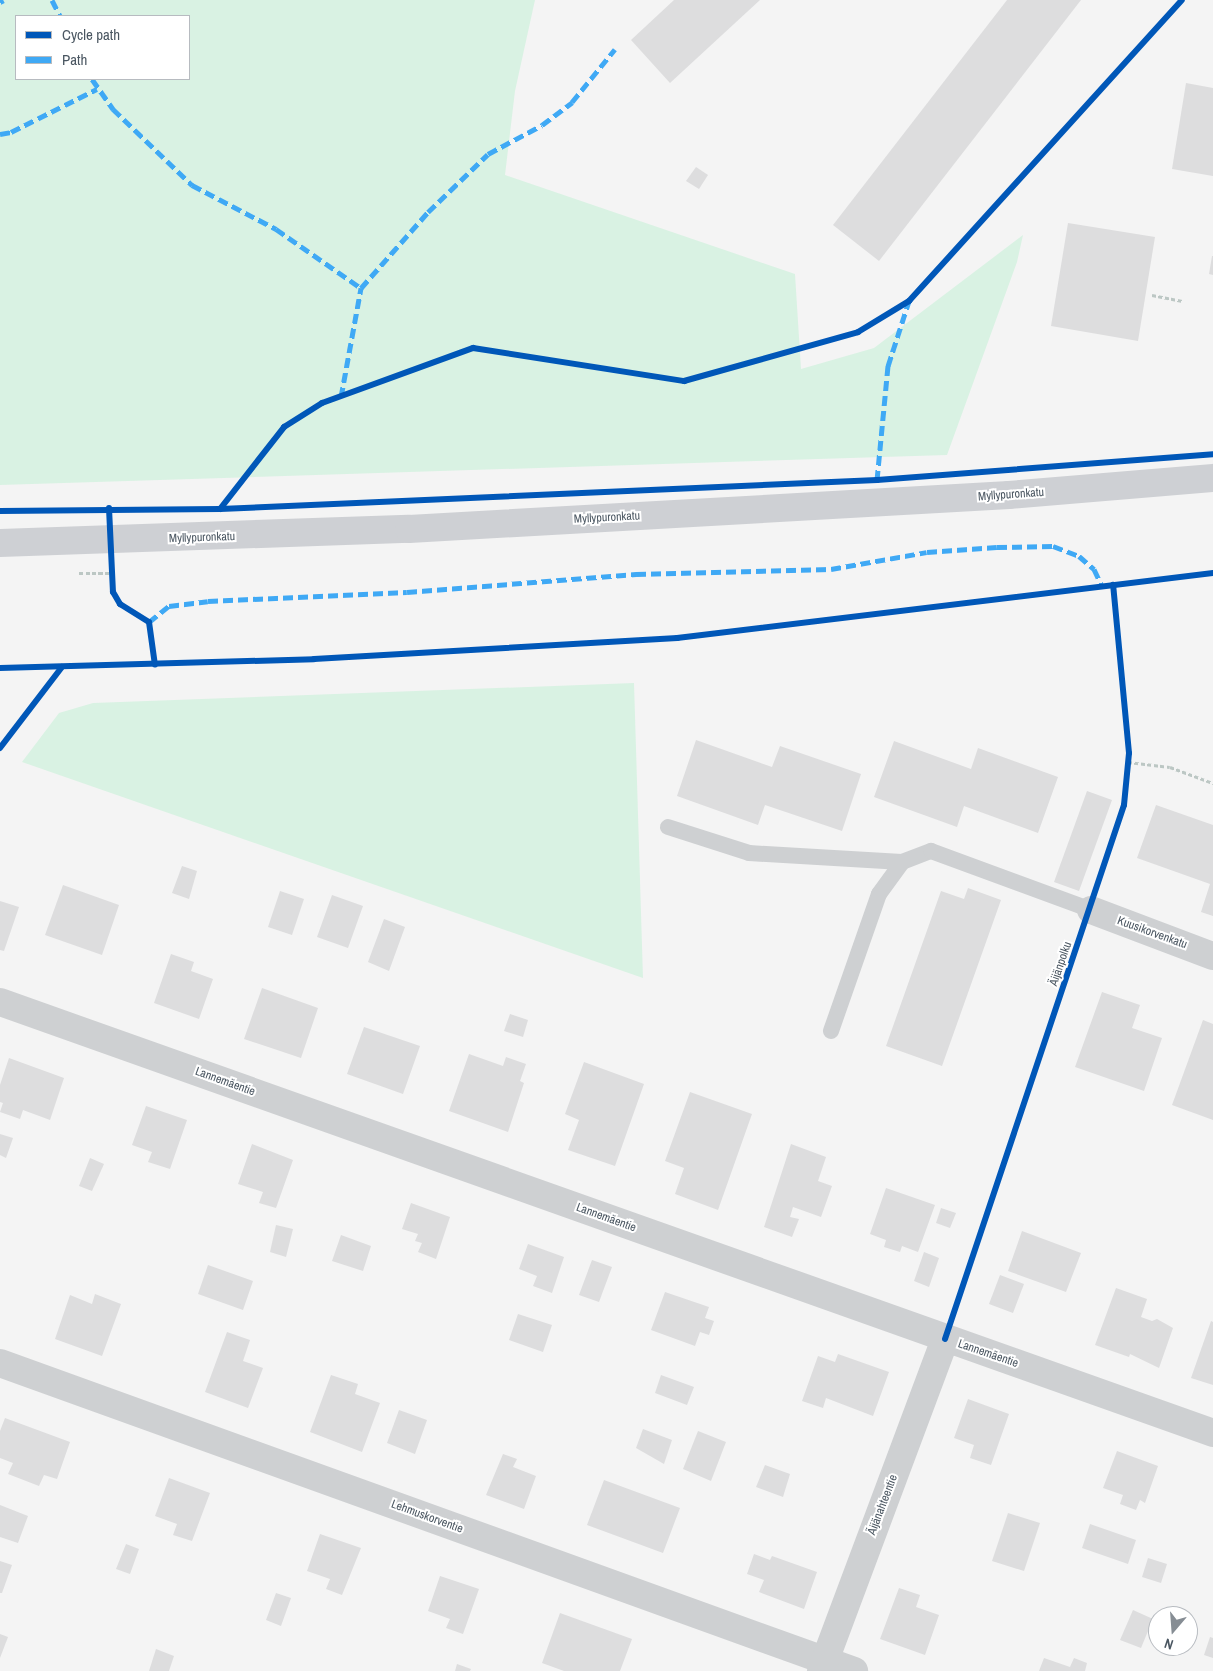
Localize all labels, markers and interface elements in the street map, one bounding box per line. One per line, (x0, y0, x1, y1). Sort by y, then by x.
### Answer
legend (15, 15, 190, 80)
text: Cycle path (62, 24, 120, 45)
text: Path (62, 49, 87, 70)
street label: Myllypuronkatu (977, 486, 1045, 504)
street label: Myllypuronkatu (574, 509, 640, 527)
street label: Myllypuronkatu (169, 530, 235, 546)
street label: Kuusikorvenkatu (1115, 914, 1189, 952)
street label: Äijänpolku (1047, 940, 1075, 988)
street label: Lannemäentie (193, 1064, 257, 1100)
street label: Lannemäentie (574, 1200, 638, 1236)
street label: Lannemäentie (956, 1337, 1020, 1371)
street label: Äijänahteentie (865, 1473, 901, 1537)
street label: Lehmuskorventie (389, 1497, 465, 1537)
north arrow (1148, 1606, 1198, 1656)
text: N (1162, 1634, 1175, 1654)

